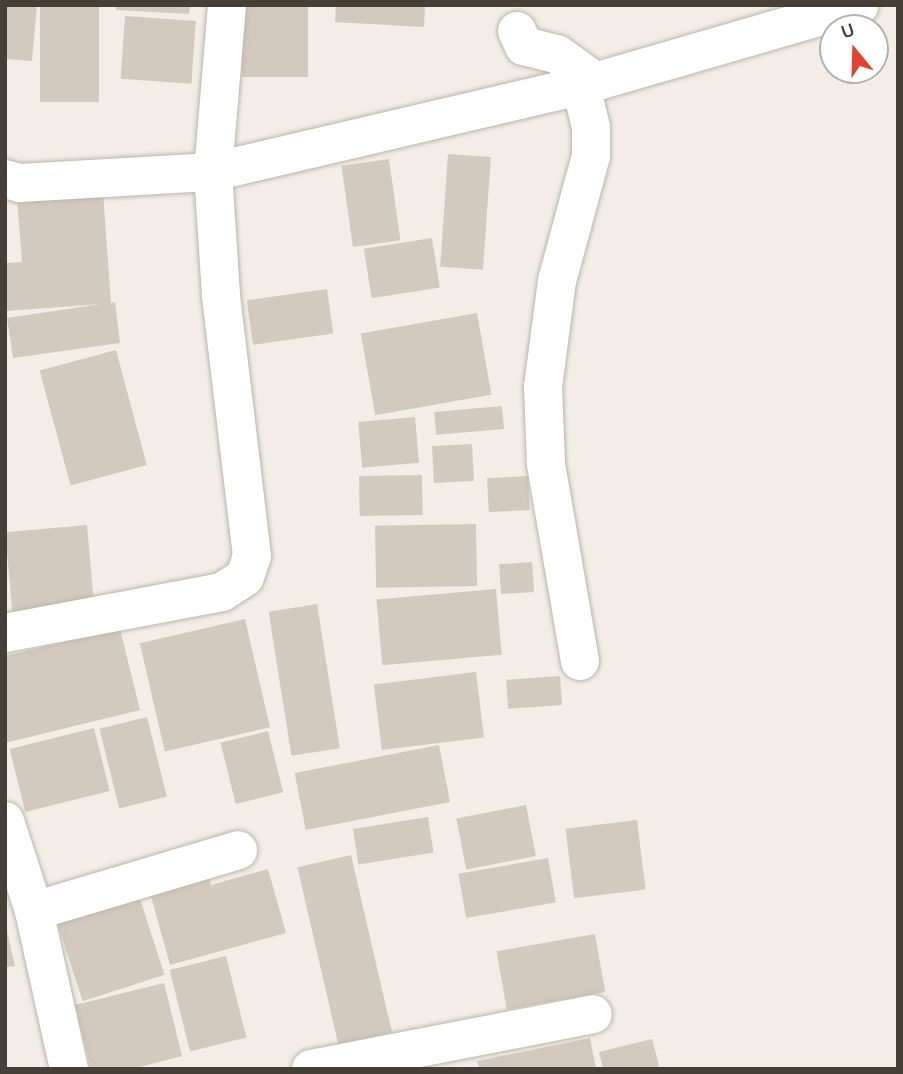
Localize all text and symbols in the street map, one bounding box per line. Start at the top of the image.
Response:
north arrow [819,14,889,84]
text: U [838,18,858,44]

